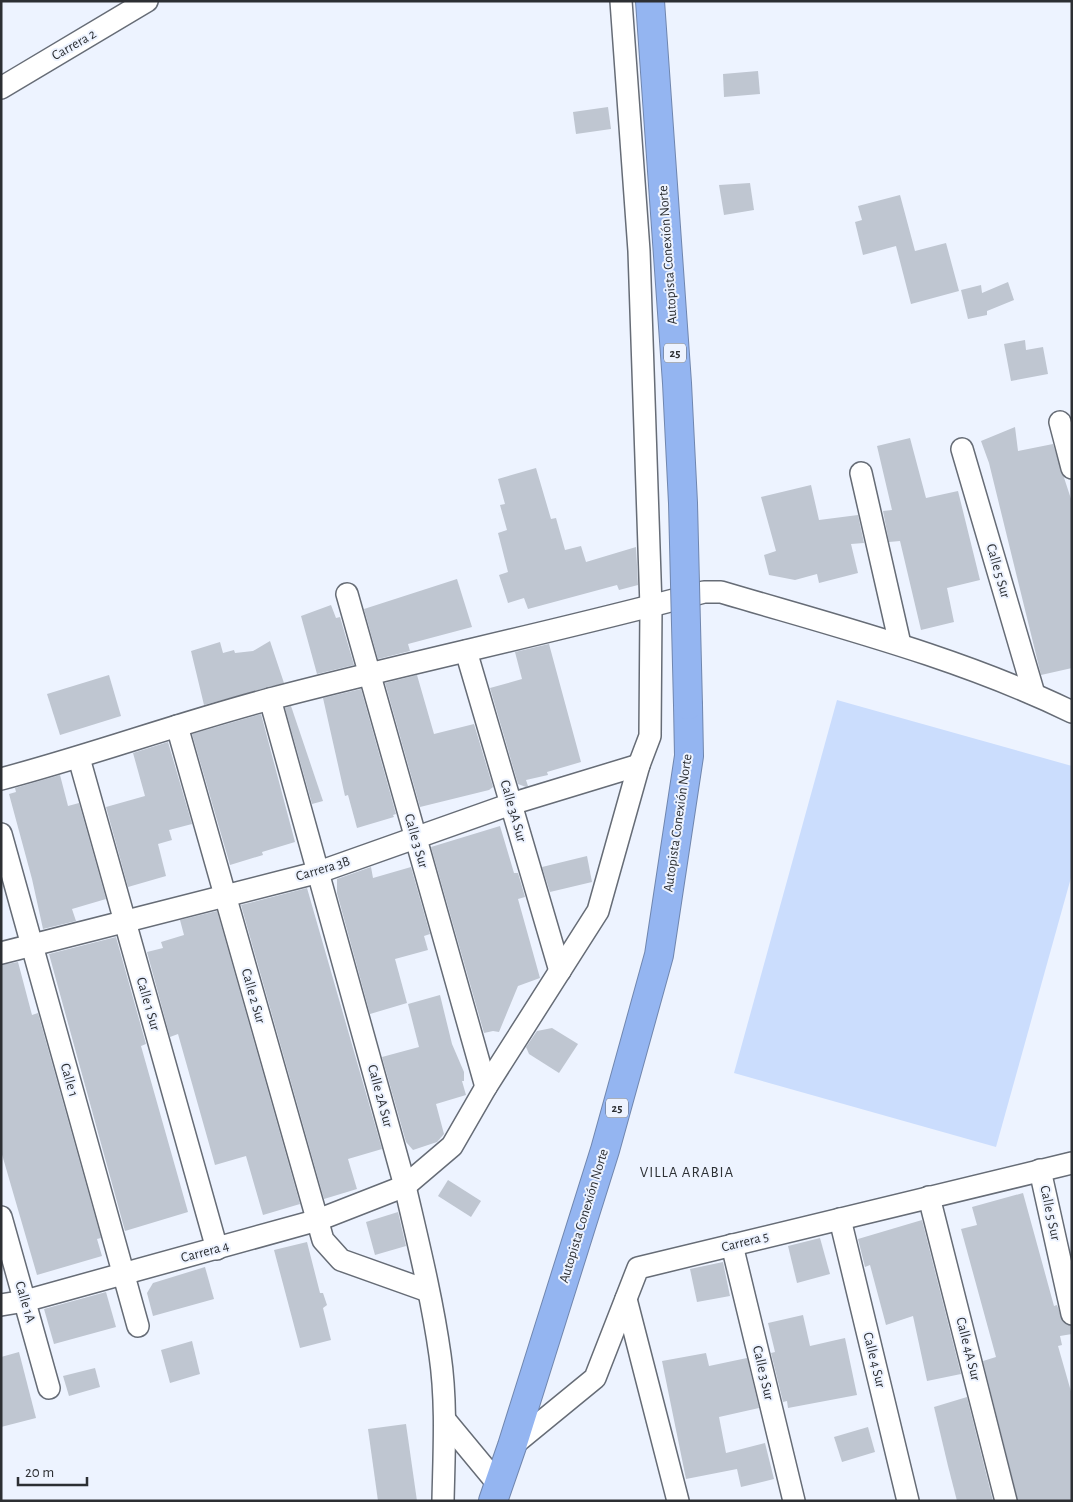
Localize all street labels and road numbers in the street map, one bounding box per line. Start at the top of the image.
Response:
street label: Carrera 2 [49,27,99,63]
street label: Autopista Conexión Norte [656,185,680,325]
road number: 25 [664,343,686,362]
street label: Calle 5 Sur [984,542,1013,600]
street label: Autopista Conexión Norte [661,753,695,893]
street label: Calle 3A Sur [497,778,529,844]
street label: Calle 3 Sur [402,812,431,870]
street label: Carrera 3B [294,854,352,884]
street label: Calle 2 Sur [239,967,268,1025]
street label: Calle 1 Sur [134,976,162,1033]
street label: Calle 1 [58,1062,80,1098]
street label: Calle 2A Sur [365,1063,395,1129]
road number: 25 [606,1098,628,1118]
street label: Autopista Conexión Norte [557,1147,611,1285]
street label: Calle 5 Sur [1037,1184,1063,1242]
street label: Carrera 5 [720,1229,770,1255]
street label: Carrera 4 [180,1239,231,1265]
street label: Calle 1A [12,1280,38,1324]
street label: Calle 4A Sur [953,1316,983,1383]
street label: Calle 4 Sur [860,1331,888,1390]
street label: Calle 3 Sur [750,1344,776,1402]

